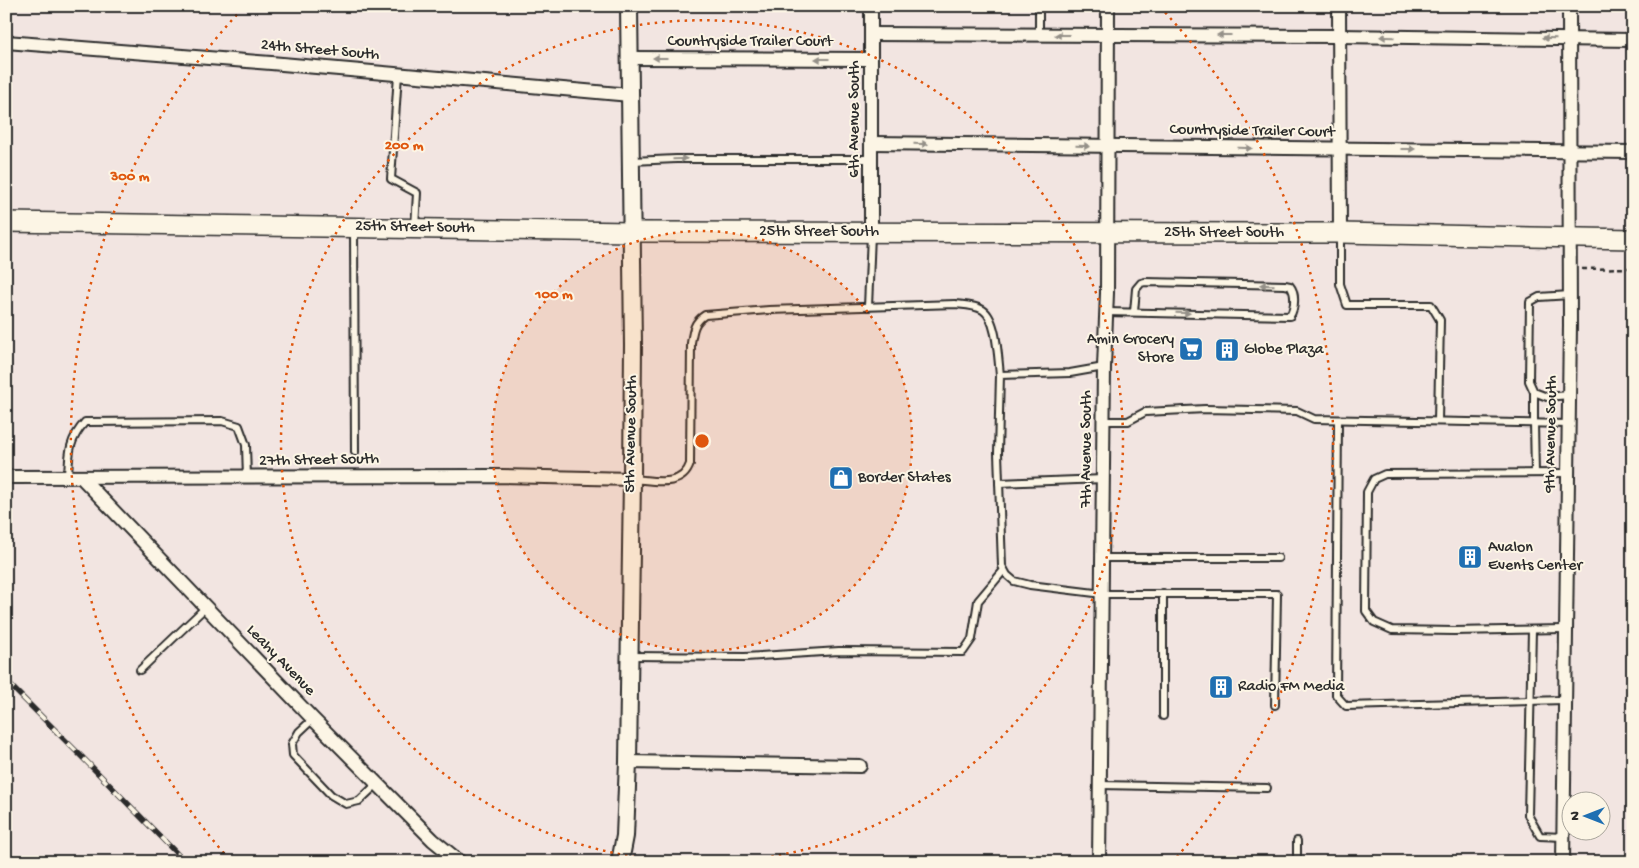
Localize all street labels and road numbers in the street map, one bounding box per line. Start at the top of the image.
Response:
street label: Countryside Trailer Court [667,33,834,52]
street label: 24th Street South [260,36,381,66]
street label: 6th Avenue South [846,60,865,178]
street label: Countryside Trailer Court [1169,121,1336,143]
street label: 25th Street South [355,217,476,239]
street label: 25th Street South [759,223,879,242]
street label: 25th Street South [1164,224,1284,243]
street label: 5th Avenue South [621,375,643,493]
street label: 9th Avenue South [1541,375,1563,494]
street label: 7th Avenue South [1078,390,1097,509]
street label: 27th Street South [259,450,380,472]
street label: Leahy Avenue [241,622,319,701]

